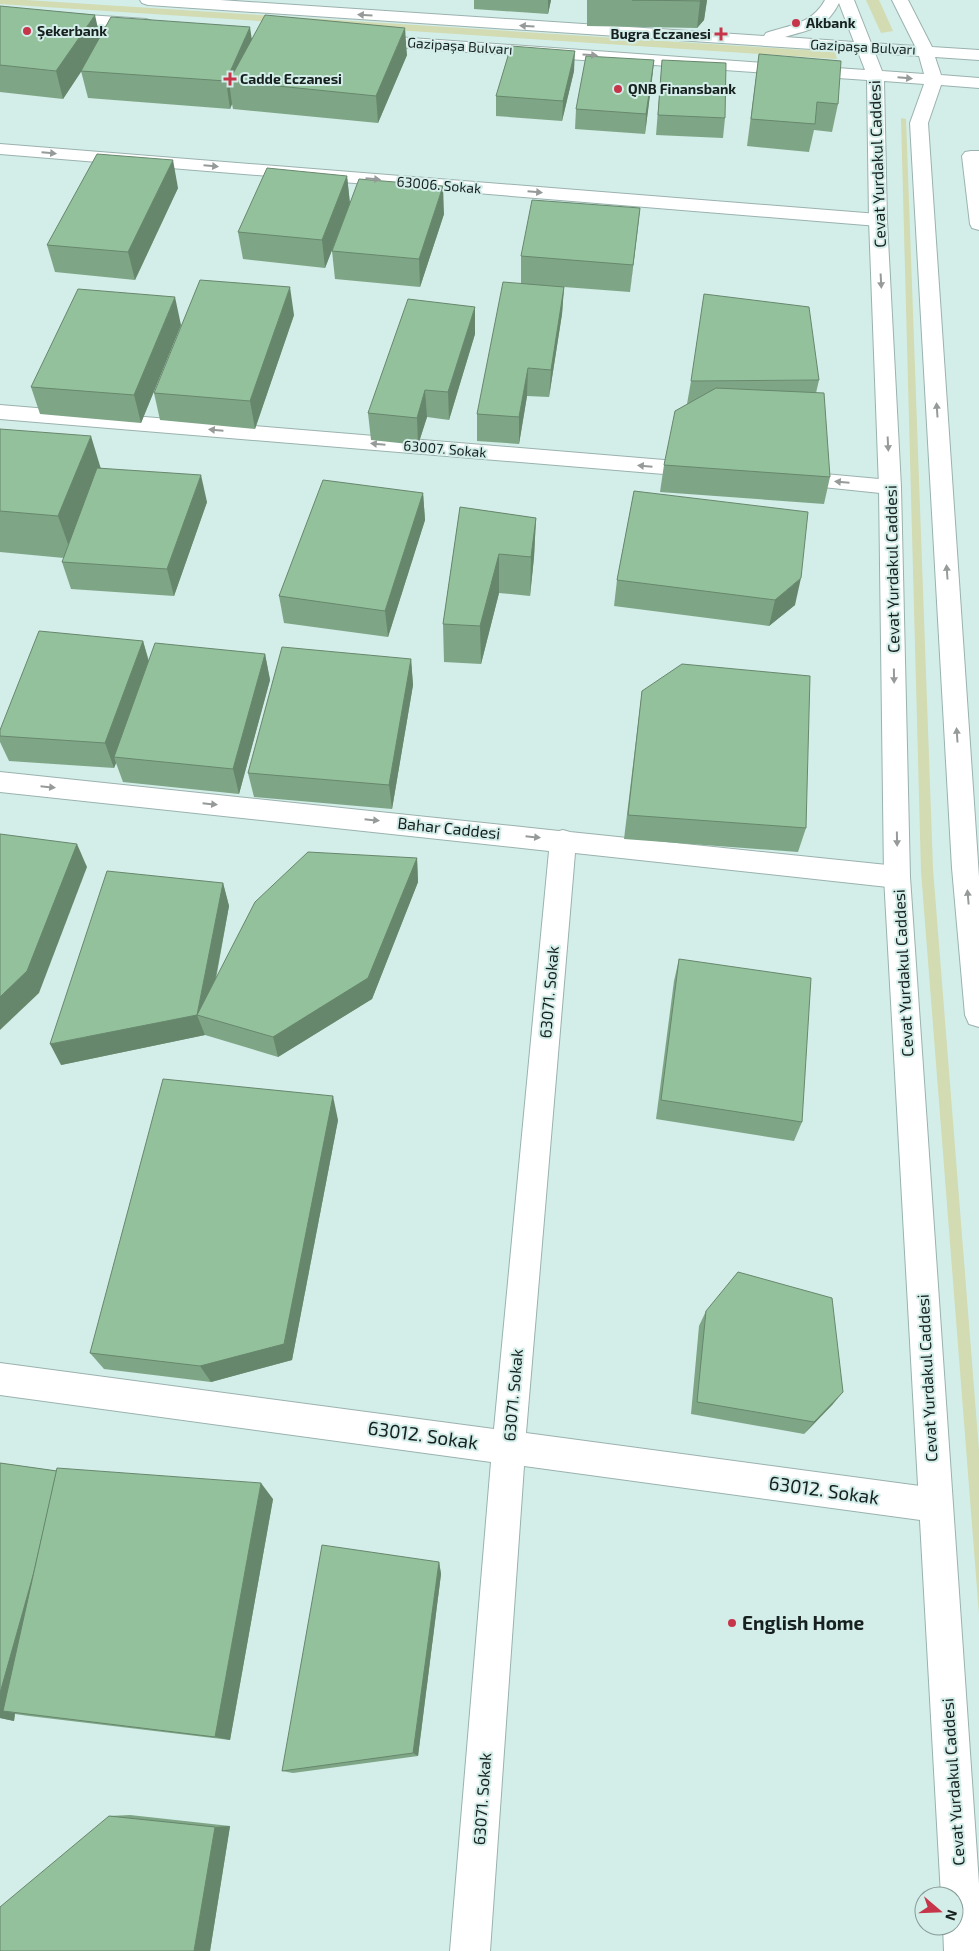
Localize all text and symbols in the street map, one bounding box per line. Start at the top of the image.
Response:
one-way arrow [357,11,373,19]
place label: Akbank [806,14,856,31]
marker: Akbank [790,17,802,29]
place label: Şekerbank [37,22,107,40]
one-way arrow [519,22,535,30]
marker: Şekerbank [21,25,33,37]
place label: Bugra Eczanesi [611,25,711,42]
marker: Bugra Eczanesi [715,28,727,40]
street label: Gazipaşa Bulvarı [407,33,513,59]
street label: Gazipaşa Bulvarı [810,35,916,59]
one-way arrow [582,52,598,60]
place label: Cadde Eczanesi [240,70,342,87]
marker: Cadde Eczanesi [224,73,236,85]
one-way arrow [897,74,913,82]
place label: QNB Finansbank [628,80,736,98]
street label: Cevat Yurdakul Caddesi [864,80,889,248]
marker: QNB Finansbank [612,83,624,95]
one-way arrow [41,150,57,158]
one-way arrow [203,163,219,171]
street label: 63006. Sokak [396,172,482,197]
one-way arrow [365,176,381,184]
one-way arrow [527,189,543,197]
one-way arrow [878,274,886,290]
one-way arrow [932,402,940,418]
one-way arrow [208,426,224,434]
street label: 63007. Sokak [403,436,487,461]
one-way arrow [885,436,893,452]
one-way arrow [370,440,386,448]
one-way arrow [637,462,653,470]
one-way arrow [834,478,850,486]
street label: Cevat Yurdakul Caddesi [881,485,902,653]
one-way arrow [942,564,950,580]
one-way arrow [890,668,898,684]
one-way arrow [953,726,961,742]
one-way arrow [41,783,57,791]
one-way arrow [202,800,218,808]
street label: Bahar Caddesi [397,813,501,842]
one-way arrow [364,817,380,825]
one-way arrow [893,831,901,847]
one-way arrow [526,833,542,841]
one-way arrow [964,888,972,904]
street label: Cevat Yurdakul Caddesi [889,889,916,1057]
street label: 63071. Sokak [535,945,562,1039]
street label: Cevat Yurdakul Caddesi [913,1294,940,1462]
street label: 63071. Sokak [499,1348,526,1442]
street label: 63012. Sokak [367,1415,480,1454]
street label: 63012. Sokak [768,1470,881,1509]
place label: English Home [742,1611,865,1634]
marker: English Home [726,1617,738,1629]
street label: Cevat Yurdakul Caddesi [937,1698,968,1866]
street label: 63071. Sokak [469,1752,494,1846]
north arrow [914,1886,964,1936]
text: N [942,1908,961,1923]

